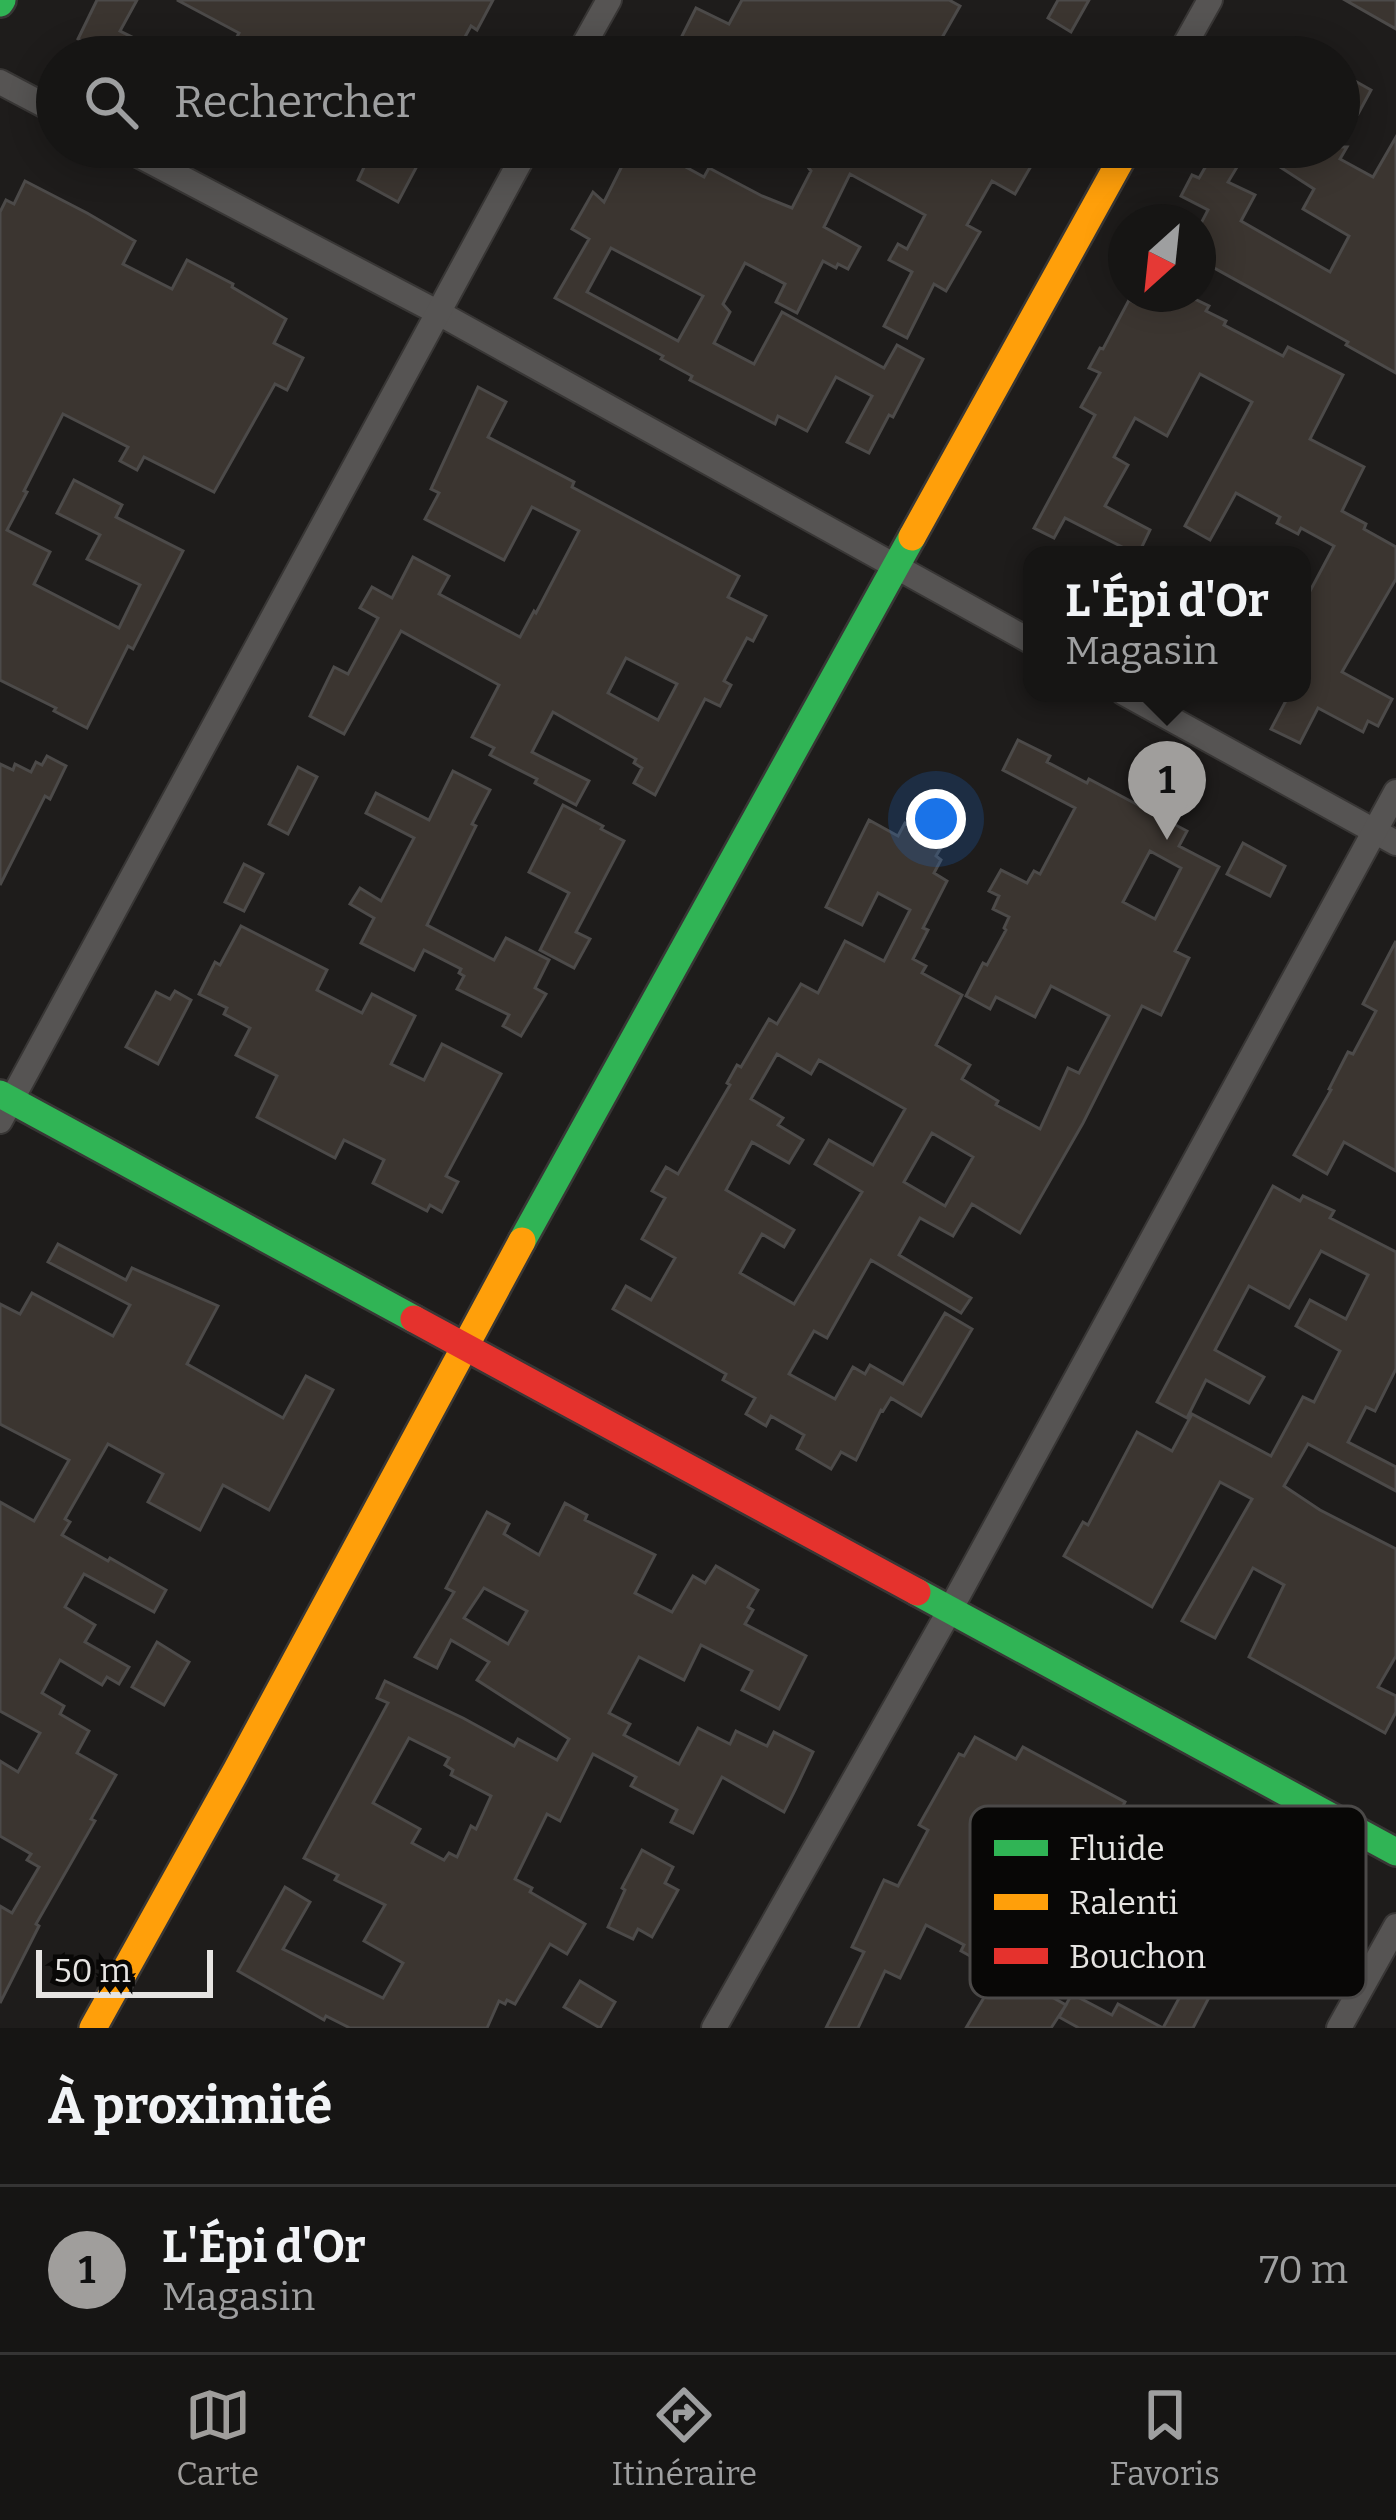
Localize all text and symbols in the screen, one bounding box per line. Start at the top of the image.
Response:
search box [36,36,1360,168]
icon: search [78,69,144,135]
text: Rechercher [174,75,416,129]
north arrow [1108,204,1216,312]
popup [1023,546,1311,702]
text: L'Épi d'Or [1065,574,1269,628]
text: Magasin [1065,628,1218,674]
pin: 1 [1128,741,1206,840]
your location [906,789,966,849]
legend [970,1806,1366,1998]
text: Fluide [1069,1829,1165,1869]
text: Ralenti [1069,1883,1179,1923]
text: Bouchon [1069,1937,1206,1977]
scale bar [36,1944,213,1997]
text: 50 m [54,1951,131,1991]
text: À proximité [48,2075,332,2137]
text: L'Épi d'Or [162,2220,366,2274]
text: 1 [79,2247,95,2293]
text: 70 m [1259,2247,1348,2293]
text: Magasin [162,2274,315,2320]
tab: Carte [176,2382,259,2494]
tab: Itinéraire [611,2382,757,2494]
tab: Favoris [1110,2382,1220,2494]

